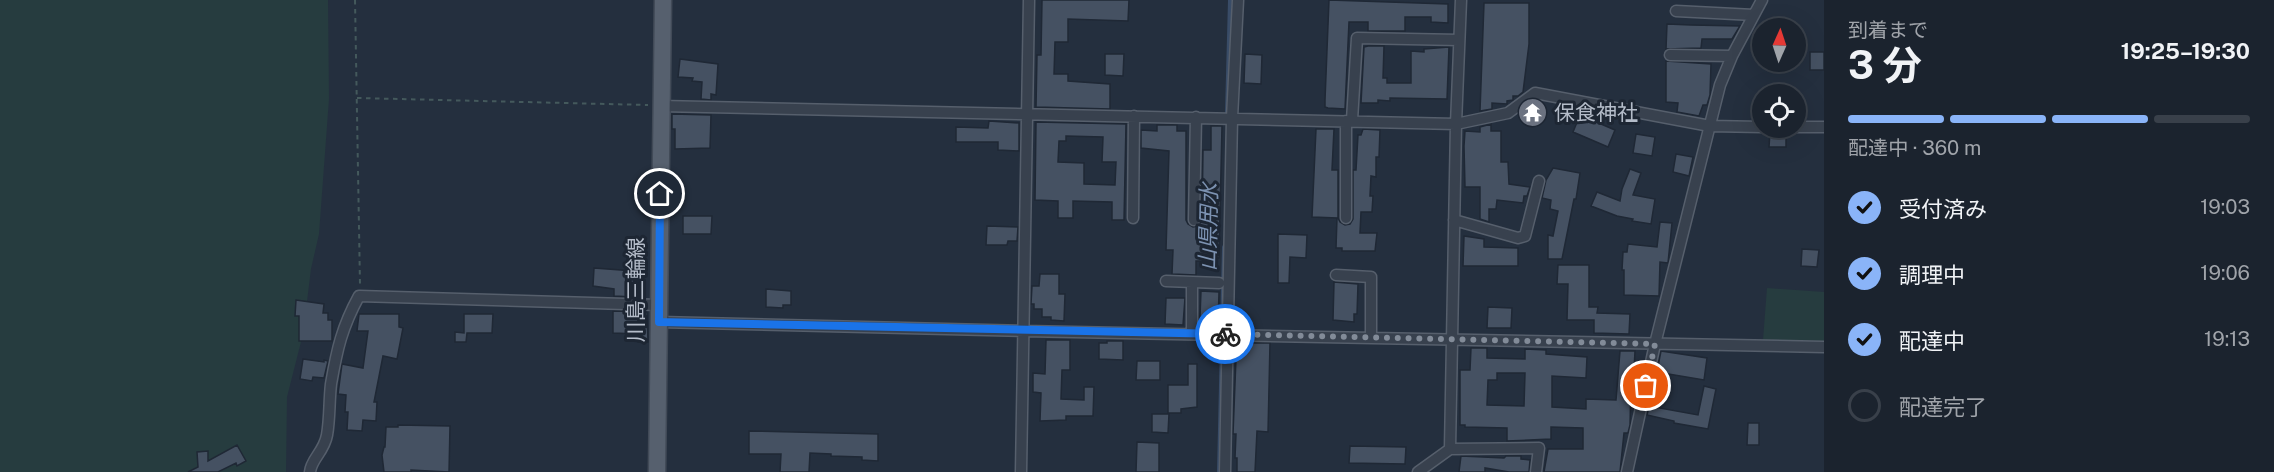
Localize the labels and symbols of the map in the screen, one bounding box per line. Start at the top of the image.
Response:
north arrow [1752,18,1806,72]
temple icon: 保食神社 [1517,97,1549,129]
place label: 保食神社 [1554,100,1638,125]
pin [634,168,685,219]
water label: 山県用水 [1194,181,1222,271]
street label: 川島三輪線 [623,238,648,343]
courier [1195,304,1255,364]
pin [1620,360,1671,411]

